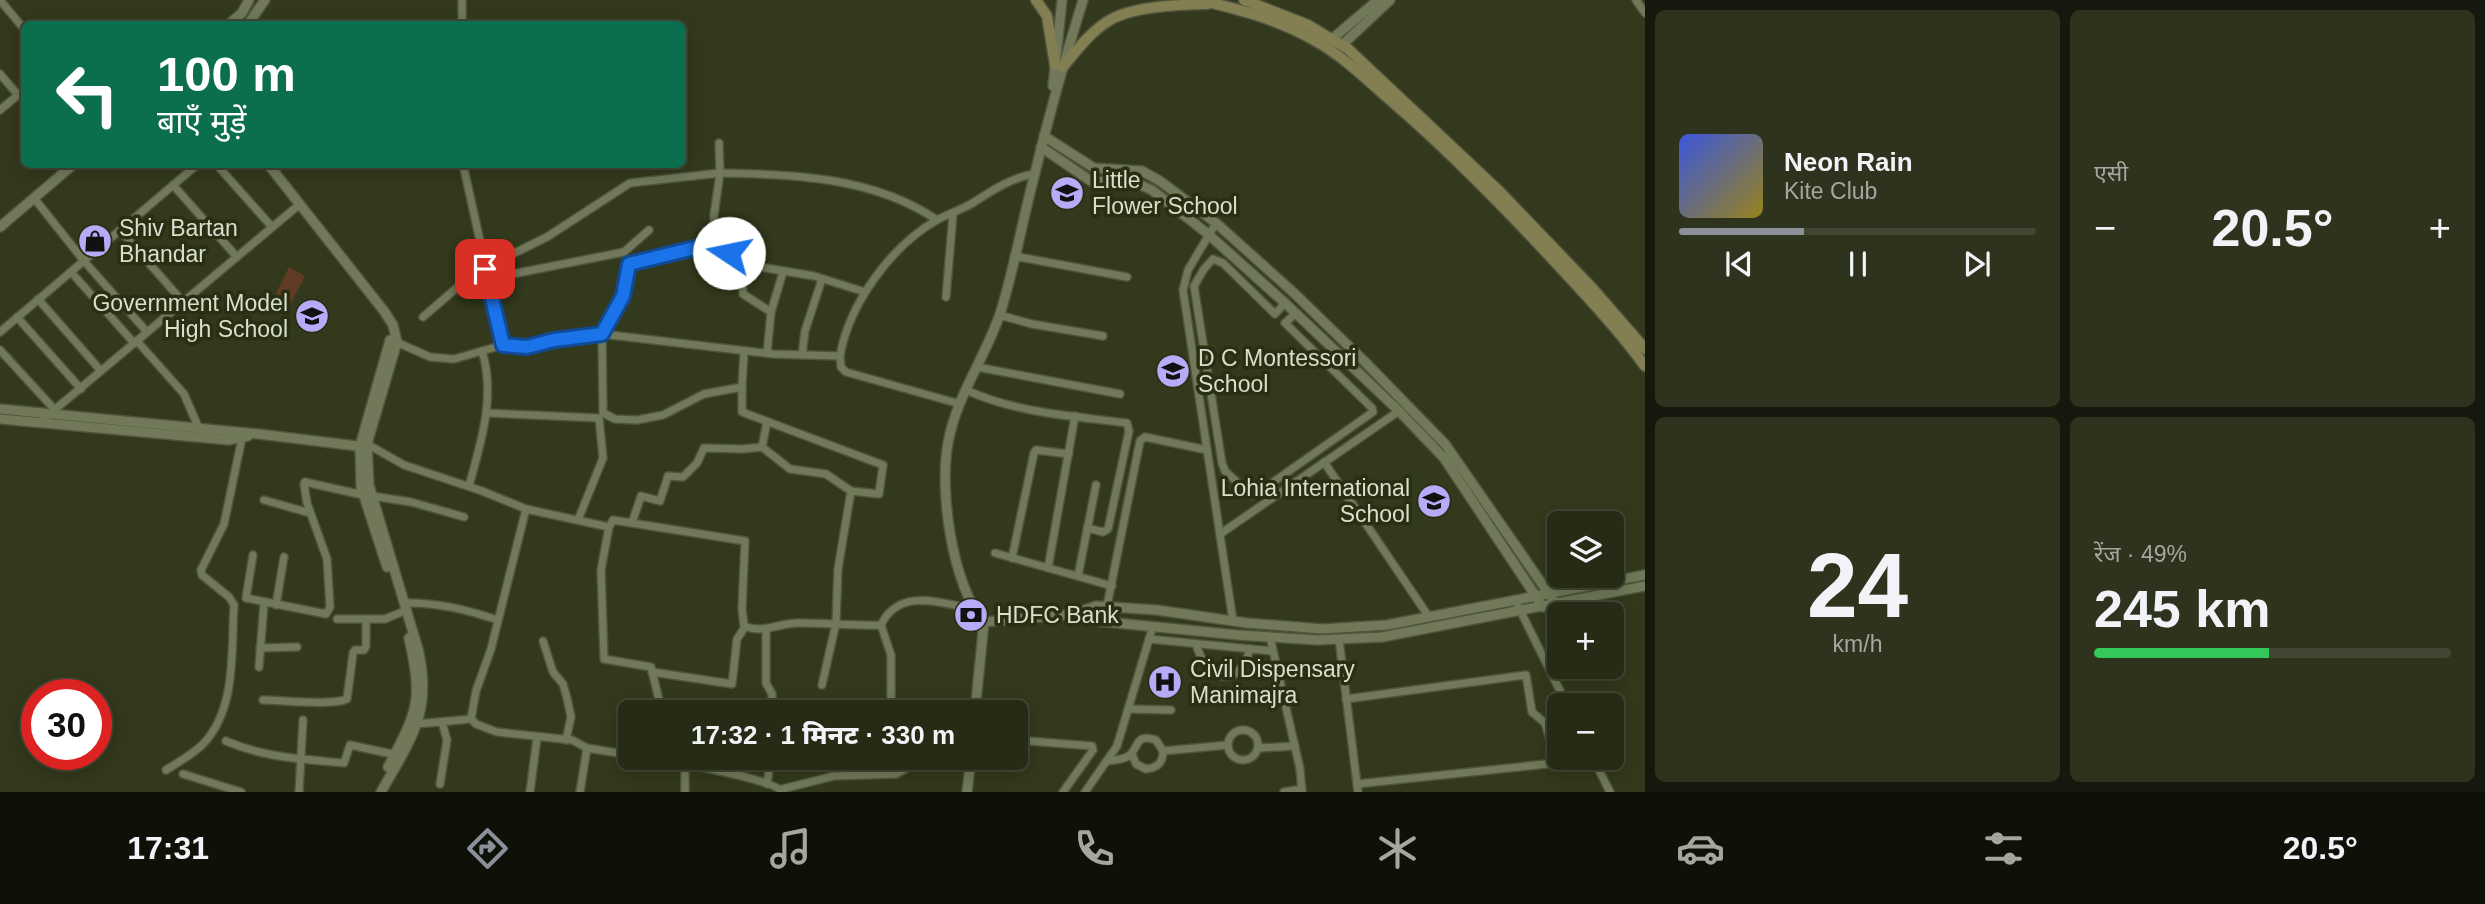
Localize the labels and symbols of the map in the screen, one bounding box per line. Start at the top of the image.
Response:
place label: Little Flower School [1092,167,1238,219]
school or university icon: Little Flower School [1048,174,1086,212]
place label: Shiv Bartan Bhandar [119,215,238,267]
position arrow [692,216,766,290]
shop icon: Shiv Bartan Bhandar [76,222,114,260]
pin [455,239,515,299]
place label: Government Model High School [92,290,288,342]
school or university icon: Government Model High School [293,297,331,335]
place label: D C Montessori School [1198,345,1356,397]
school or university icon: D C Montessori School [1154,352,1192,390]
place label: Lohia International School [1221,475,1410,527]
school or university icon: Lohia International School [1415,482,1453,520]
bank icon: HDFC Bank [952,596,990,634]
place label: HDFC Bank [996,602,1119,628]
place label: Civil Dispensary Manimajra [1190,656,1355,708]
hospital icon: Civil Dispensary Manimajra [1146,663,1184,701]
speed limit sign: 30 [21,679,112,770]

